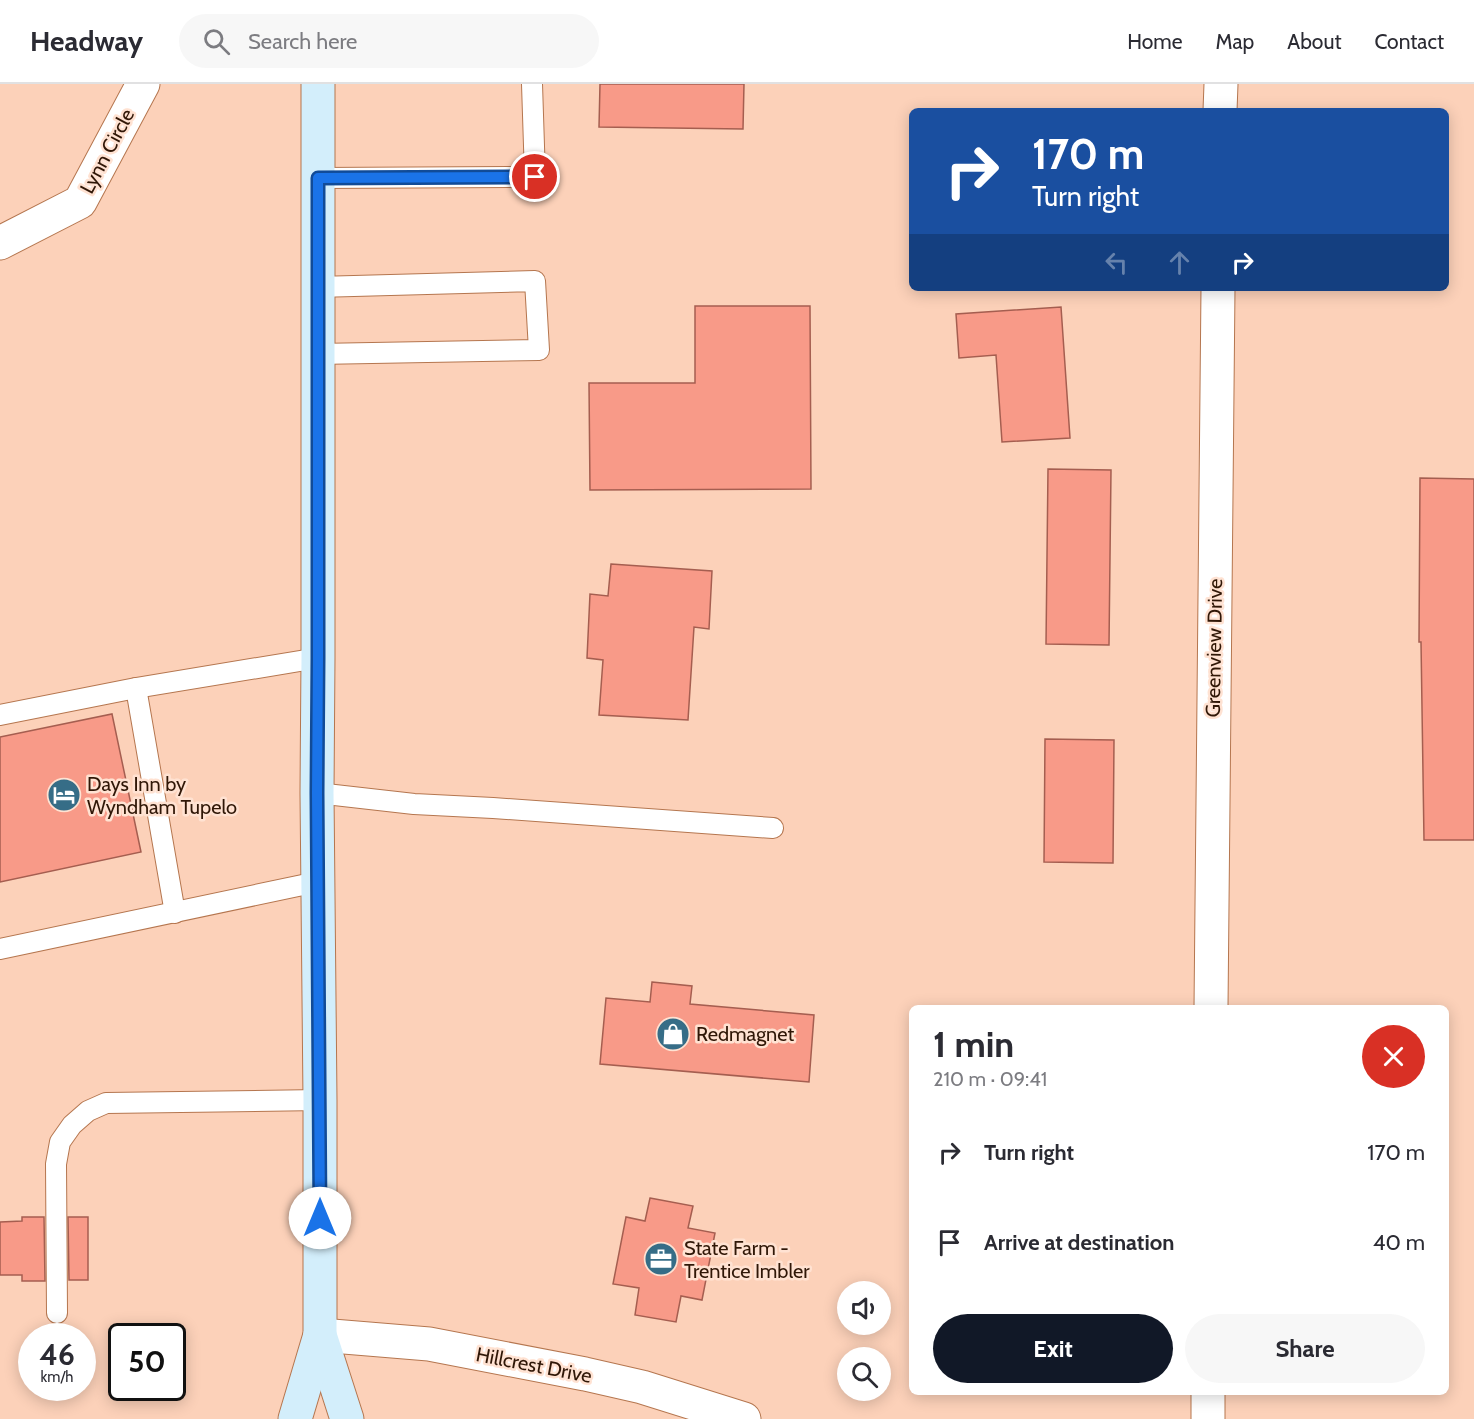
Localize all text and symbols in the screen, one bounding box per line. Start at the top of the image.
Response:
search box [179,14,599,68]
text: Headway [30,24,143,58]
icon: search [200,25,233,58]
text: Search here [248,28,357,55]
text: Home [1127,29,1183,54]
text: Map [1216,29,1254,54]
text: About [1287,29,1341,54]
text: Contact [1374,29,1444,54]
street label: Lynn Circle [75,104,139,198]
text: 170 m [1032,128,1144,180]
icon: right [933,132,1011,210]
pin [509,151,560,202]
icon: arrive [518,160,551,193]
text: Turn right [1032,180,1139,213]
icon: left [1100,246,1133,279]
icon: ahead [1163,246,1196,279]
icon: right [1226,246,1259,279]
street label: Greenview Drive [1201,578,1227,718]
place label: Days Inn by Wyndham Tupelo [87,772,237,819]
hotel icon: Days Inn by Wyndham Tupelo [46,777,82,813]
shop icon: Redmagnet [655,1016,691,1052]
place label: Redmagnet [696,1022,795,1046]
text: 1 min [933,1022,1014,1066]
button: close [1362,1025,1425,1088]
text: 210 m · 09:41 [933,1067,1047,1091]
icon: right [933,1136,966,1169]
text: Turn right [984,1139,1074,1166]
text: 170 m [1367,1139,1425,1166]
position arrow [288,1186,352,1250]
icon: arrive [933,1226,966,1259]
text: Arrive at destination [984,1229,1174,1256]
text: 40 m [1373,1229,1425,1256]
place label: State Farm - Trentice Imbler [684,1236,810,1283]
office icon: State Farm - Trentice Imbler [643,1241,679,1277]
map controls [837,1281,891,1401]
button: sound [837,1281,891,1335]
button: Exit [933,1314,1173,1383]
button: Share [1185,1314,1425,1383]
speed limit sign: 50 [108,1323,186,1401]
text: 46 [39,1336,75,1373]
street label: Hillcrest Drive [474,1342,594,1388]
button: search [837,1347,891,1401]
text: km/h [41,1368,73,1386]

